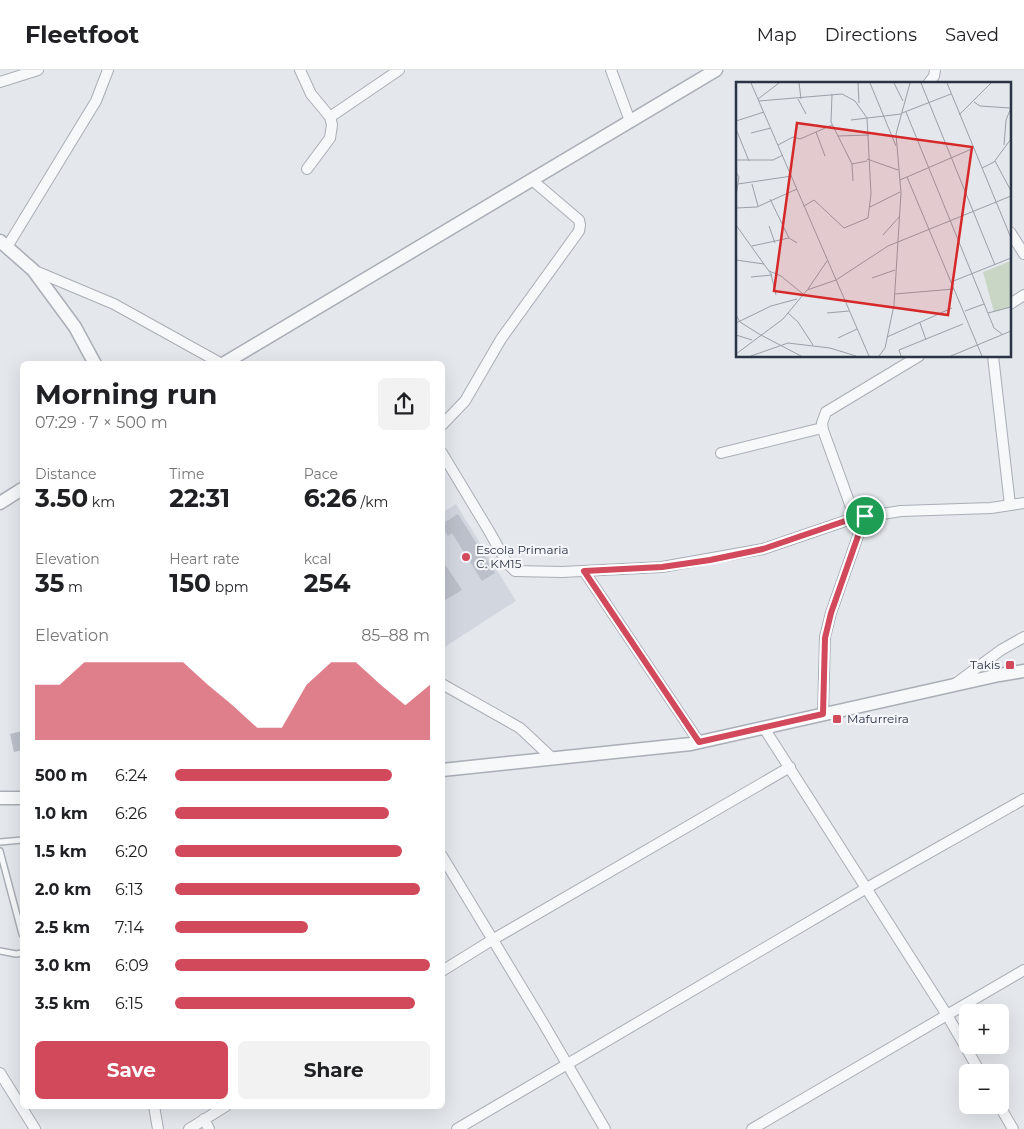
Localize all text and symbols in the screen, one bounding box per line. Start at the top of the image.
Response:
text: Fleetfoot [25,20,139,49]
text: Map [757,24,797,46]
text: Directions [825,24,917,46]
text: Saved [945,24,999,46]
inset map [736,82,1012,358]
text: Morning run [35,377,217,411]
button: share [378,378,430,430]
text: 07:29 · 7 × 500 m [35,413,168,432]
text: Distance [35,465,97,483]
text: Time [169,465,204,483]
text: Pace [304,465,338,483]
text: 3.50 [35,483,88,513]
text: 22:31 [169,483,230,513]
text: 6:26 [304,483,357,513]
text: km [88,493,115,511]
text: /km [357,493,388,511]
pin [844,495,886,537]
icon: arrive [851,502,879,530]
place label: Escola Primaria C. KM15 [476,542,569,571]
text: Elevation [35,550,100,568]
text: Heart rate [169,550,240,568]
text: kcal [304,550,332,568]
marker: Escola Primaria C. KM15 [460,551,472,563]
text: 35 [35,568,64,598]
text: 150 [169,568,211,598]
text: 254 [304,568,351,598]
text: m [64,578,83,596]
text: bpm [211,578,249,596]
text: Elevation [35,626,109,645]
text: 85–88 m [361,626,430,645]
place label: Takis [970,657,1000,672]
marker: Takis [1004,659,1016,671]
place label: Mafurreira [847,711,909,726]
marker: Mafurreira [831,713,843,725]
text: 500 m [35,766,88,785]
text: 6:24 [115,766,147,785]
text: 1.0 km [35,804,88,823]
text: 6:26 [115,804,147,823]
text: 1.5 km [35,842,87,861]
text: 6:20 [115,842,148,861]
text: 2.0 km [35,880,91,899]
text: 6:13 [115,880,143,899]
text: 2.5 km [35,918,90,937]
text: 7:14 [115,918,144,937]
text: 3.0 km [35,956,91,975]
text: 6:09 [115,956,148,975]
text: 3.5 km [35,994,90,1013]
text: 6:15 [115,994,143,1013]
map controls [959,1004,1009,1114]
button: + [959,1004,1009,1054]
button: Save [35,1041,228,1099]
button: Share [238,1041,430,1099]
button: − [959,1064,1009,1114]

